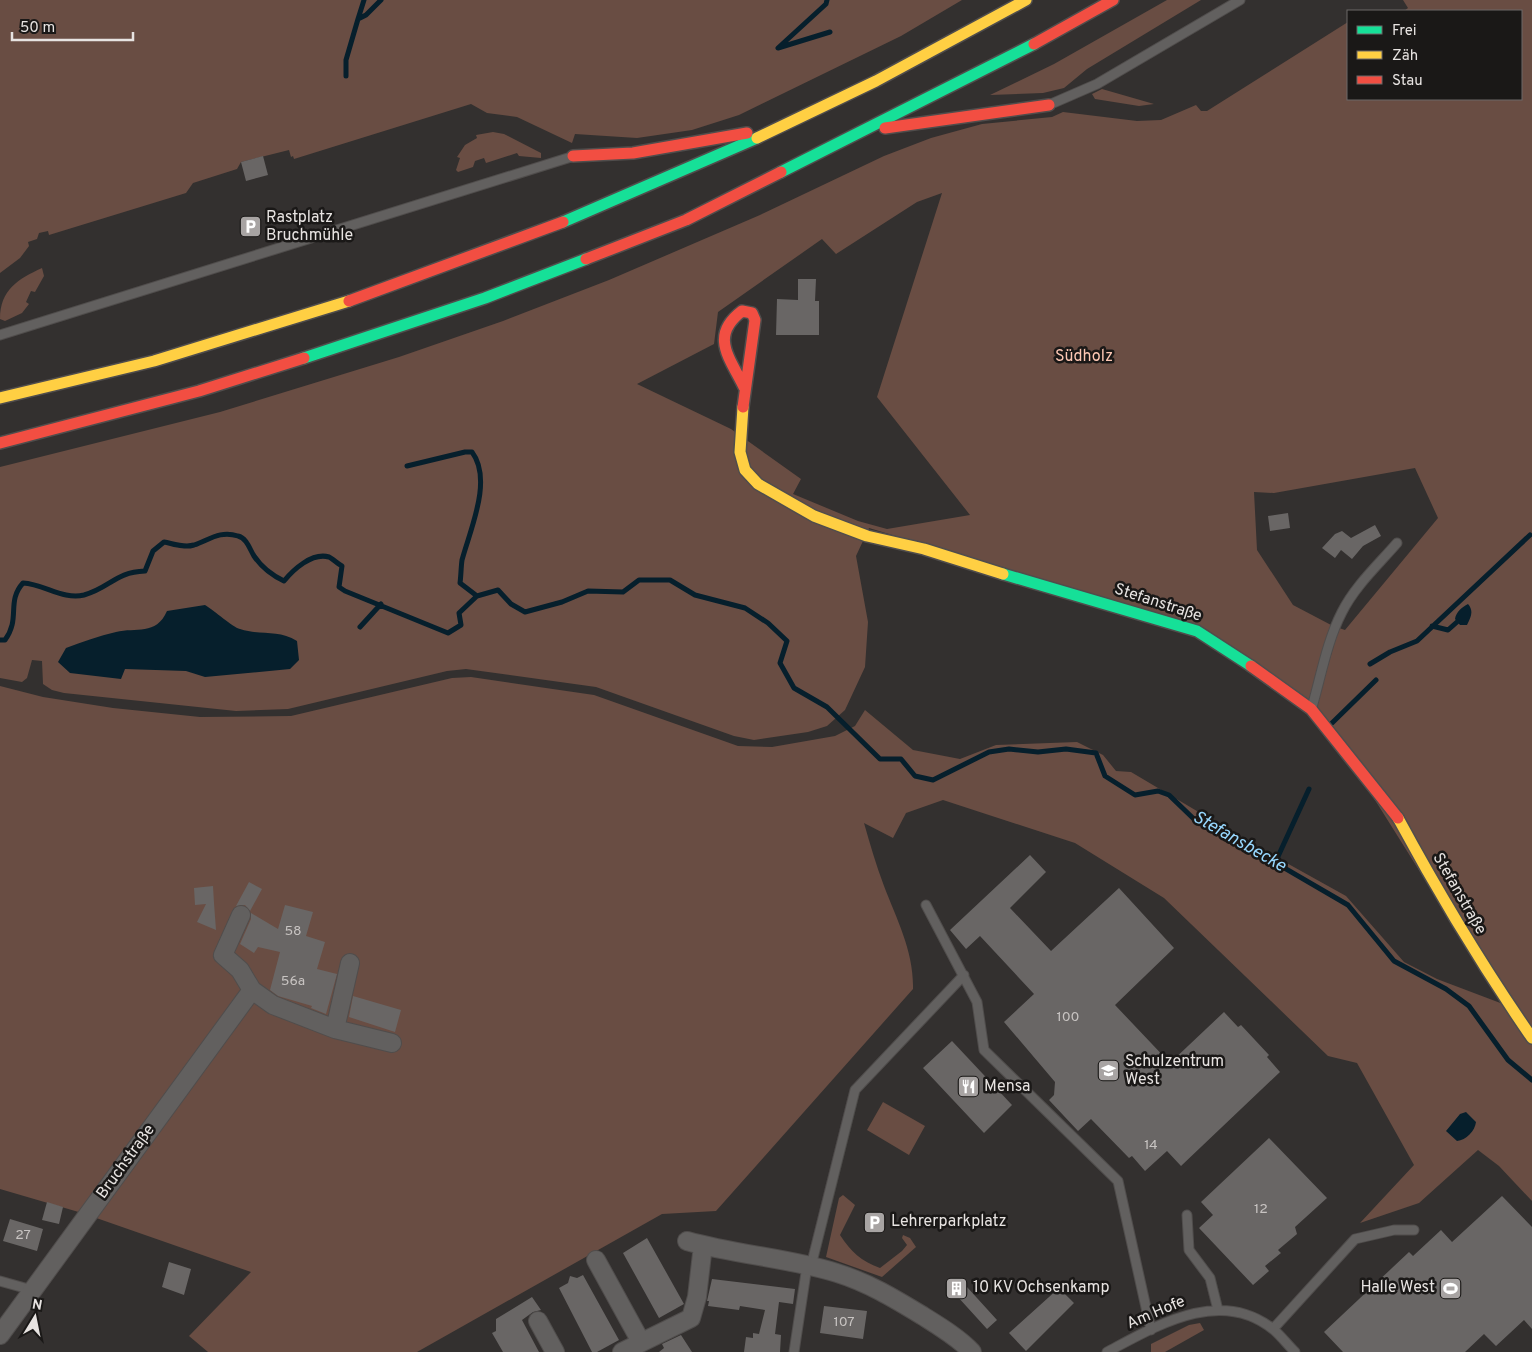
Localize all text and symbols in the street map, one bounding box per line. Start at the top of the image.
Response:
scale bar [12,10,134,42]
legend [1347,10,1522,100]
text: 50 m [20,19,55,38]
text: Frei [1392,22,1417,41]
text: Zäh [1392,47,1418,66]
text: Stau [1392,72,1423,91]
place label: Rastplatz Bruchmühle [266,208,353,246]
parking icon: Rastplatz Bruchmühle [238,215,262,239]
park label: Südholz [1055,347,1113,367]
street label: Stefanstraße [1112,579,1204,627]
water label: Stefansbecke [1188,806,1290,878]
street label: Stefanstraße [1428,850,1490,938]
house number: 58 [284,923,302,940]
house number: 56a [281,973,305,990]
house number: 100 [1056,1009,1080,1026]
place label: Schulzentrum West [1125,1052,1224,1090]
school or university icon: Schulzentrum West [1097,1059,1121,1083]
restaurant icon: Mensa [956,1075,980,1099]
place label: Mensa [984,1077,1030,1097]
street label: Bruchstraße [92,1121,160,1203]
house number: 14 [1144,1137,1158,1154]
house number: 12 [1254,1201,1268,1218]
parking icon: Lehrerparkplatz [863,1210,887,1234]
place label: Lehrerparkplatz [891,1212,1007,1232]
house number: 27 [15,1227,31,1244]
building icon: 10 KV Ochsenkamp [945,1276,969,1300]
sports icon: Halle West [1439,1276,1463,1300]
place label: 10 KV Ochsenkamp [973,1278,1109,1298]
place label: Halle West [1360,1278,1435,1298]
north arrow [10,1292,60,1342]
street label: Am Hofe [1124,1292,1188,1334]
text: N [31,1296,43,1315]
house number: 107 [833,1314,855,1331]

